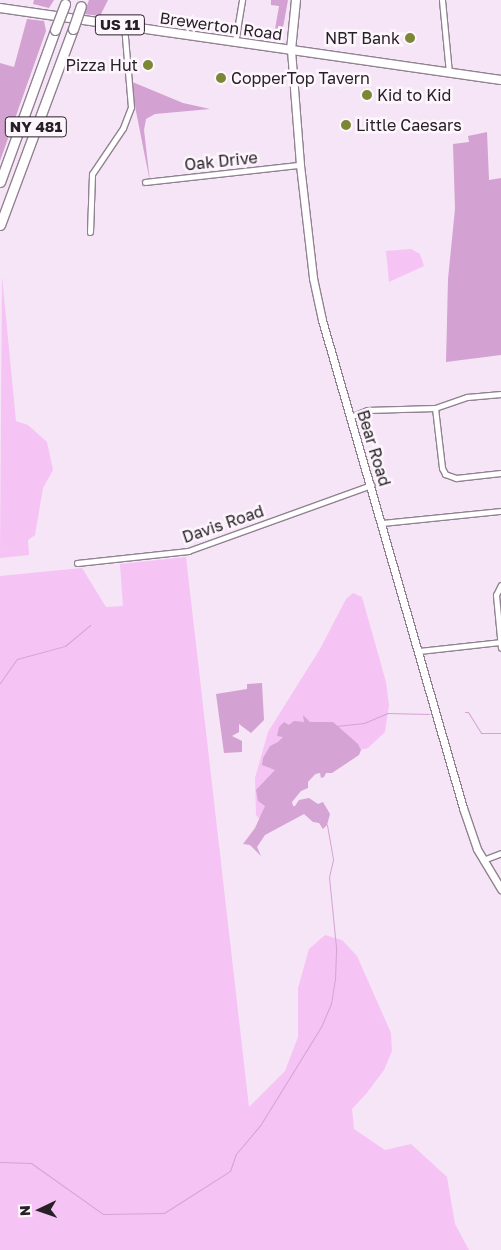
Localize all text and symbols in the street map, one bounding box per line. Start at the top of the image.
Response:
street label: Brewerton Road [158,8,284,44]
road number: US 11 [94,12,146,38]
place label: NBT Bank [325,28,400,48]
marker: NBT Bank [404,32,416,44]
place label: Pizza Hut [65,55,138,75]
marker: Pizza Hut [142,59,154,71]
place label: CopperTop Tavern [231,68,370,88]
marker: CopperTop Tavern [215,72,227,84]
place label: Kid to Kid [377,85,451,105]
marker: Kid to Kid [361,89,373,101]
road number: NY 481 [5,114,67,140]
place label: Little Caesars [356,115,462,135]
marker: Little Caesars [340,119,352,131]
street label: Oak Drive [183,148,259,174]
street label: Bear Road [353,408,395,488]
street label: Davis Road [180,501,266,547]
north arrow [15,1185,65,1235]
text: N [16,1205,33,1217]

